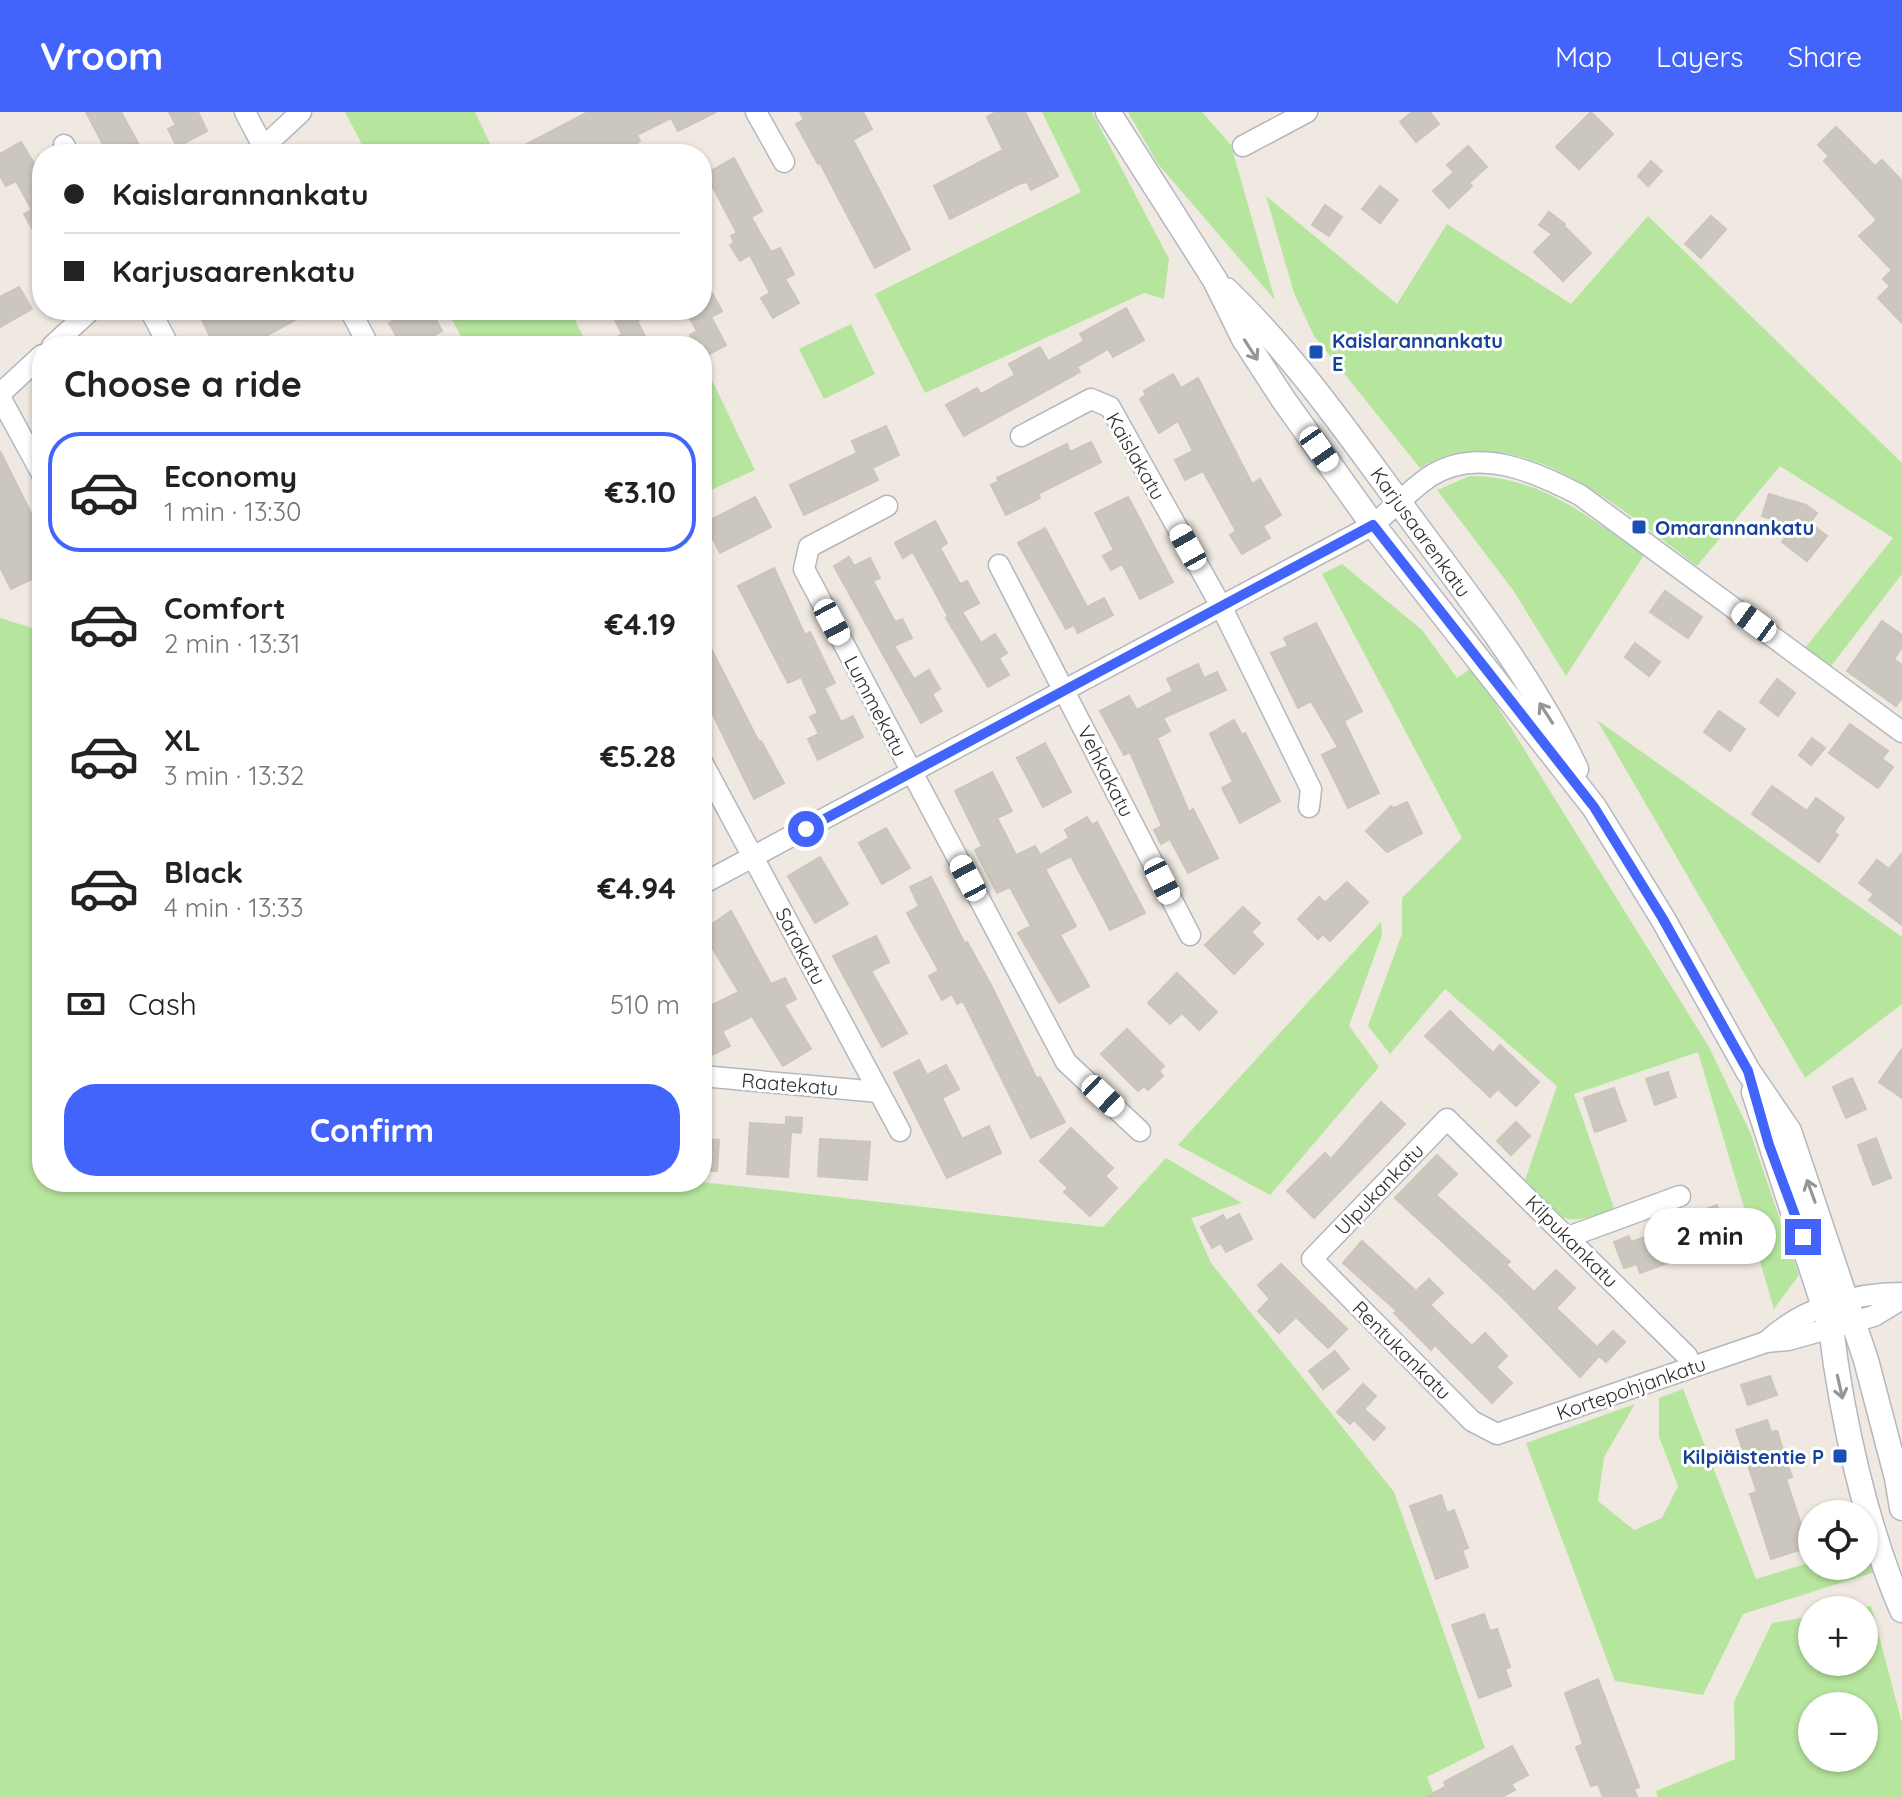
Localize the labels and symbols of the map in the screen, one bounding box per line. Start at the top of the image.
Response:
place label: Kaislarannankatu E [1332,328,1503,376]
one-way arrow [1243,338,1259,361]
marker: Kaislarannankatu E [1307,343,1325,361]
street label: Kaislakatu [1101,408,1171,504]
car [1295,422,1343,476]
street label: Karjusaarenkatu [1365,462,1477,602]
place label: Omarannankatu [1655,515,1814,540]
marker: Omarannankatu [1630,518,1648,536]
car [1166,520,1210,574]
car [810,595,854,649]
car [1728,598,1780,646]
street label: Lummekatu [839,651,913,761]
one-way arrow [1538,702,1555,724]
street label: Vehkakatu [1072,721,1140,821]
route start [788,811,824,847]
car [946,851,990,905]
car [1140,854,1184,908]
street label: Sarakatu [770,903,832,989]
street label: Raatekatu [741,1067,839,1101]
car [1077,1071,1129,1121]
street label: Ulpukankatu [1329,1138,1429,1240]
one-way arrow [1802,1179,1817,1204]
street label: Kilpukankatu [1520,1189,1624,1293]
callout: 2 min [1643,1209,1775,1265]
route end [1785,1219,1821,1255]
street label: Rentukankatu [1347,1295,1457,1405]
street label: Kortepohjankatu [1553,1351,1709,1425]
one-way arrow [1833,1373,1848,1399]
place label: Kilpiäistentie P [1682,1444,1824,1469]
marker: Kilpiäistentie P [1831,1447,1849,1465]

